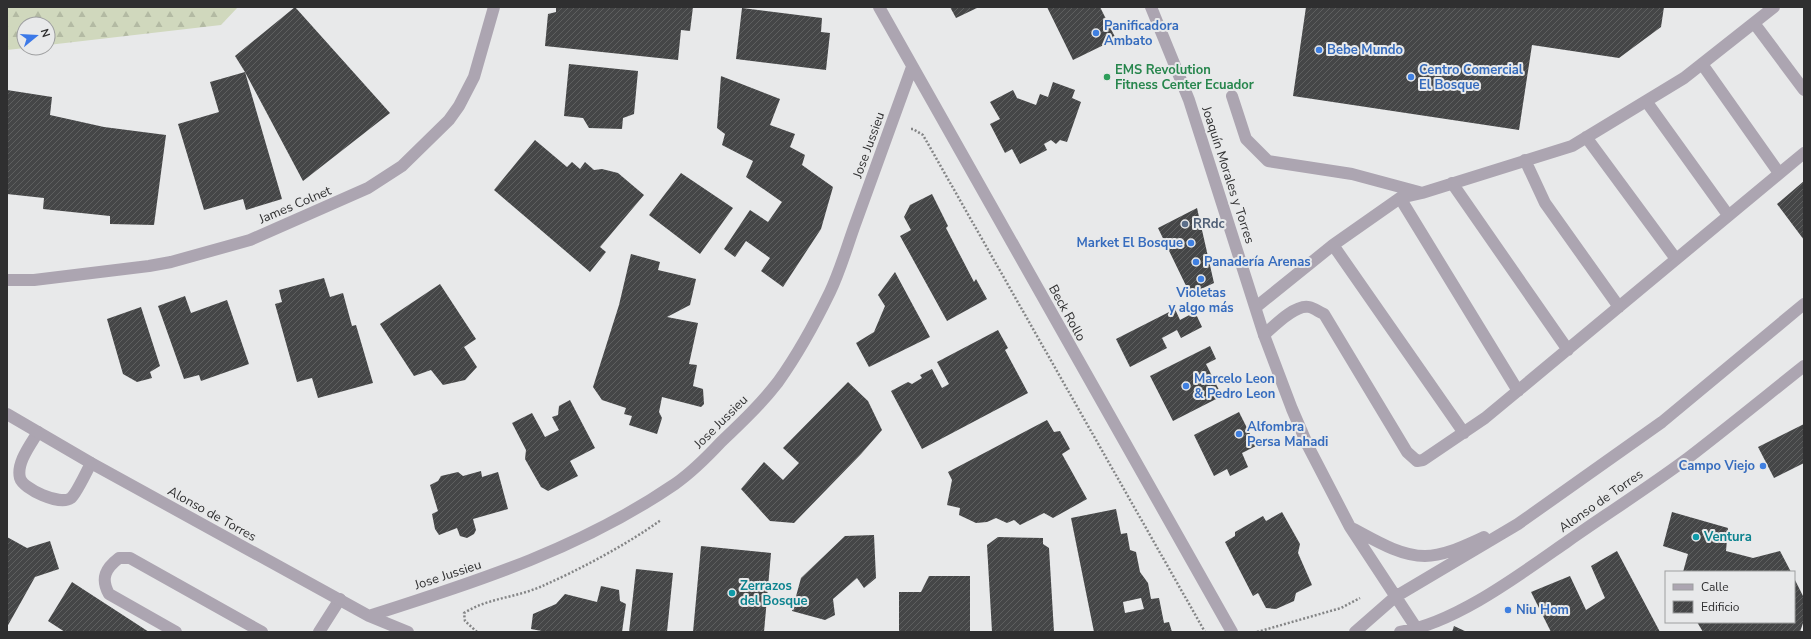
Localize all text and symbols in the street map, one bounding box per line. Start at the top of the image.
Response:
north arrow [16,16,56,56]
place label: Panificadora Ambato [1104,17,1179,50]
text: N [37,27,53,39]
marker: Panificadora Ambato [1091,28,1101,38]
place label: Bebe Mundo [1327,41,1403,59]
marker: Bebe Mundo [1314,45,1324,55]
place label: EMS Revolution Fitness Center Ecuador [1115,61,1255,94]
place label: Centro Comercial El Bosque [1419,61,1524,94]
marker: EMS Revolution Fitness Center Ecuador [1102,72,1112,82]
marker: Centro Comercial El Bosque [1406,72,1416,82]
street label: Joaquín Morales y Torres [1197,103,1259,246]
street label: Jose Jussieu [848,109,889,182]
street label: James Colnet [255,182,334,229]
place label: RRdc [1193,215,1225,233]
marker: RRdc [1180,219,1190,229]
place label: Market El Bosque [1077,234,1183,252]
marker: Market El Bosque [1186,238,1196,248]
place label: Panadería Arenas [1204,253,1311,271]
marker: Panadería Arenas [1191,257,1201,267]
marker: Violetas y algo más [1196,274,1206,284]
street label: Beck Rollo [1044,281,1090,345]
place label: Violetas y algo más [1167,284,1234,317]
place label: Marcelo Leon & Pedro Leon [1194,370,1275,403]
marker: Marcelo Leon & Pedro Leon [1181,381,1191,391]
street label: Jose Jussieu [689,391,752,454]
place label: Alfombra Persa Mahadi [1247,418,1328,451]
marker: Alfombra Persa Mahadi [1234,429,1244,439]
place label: Campo Viejo [1679,457,1755,475]
marker: Campo Viejo [1758,461,1768,471]
street label: Alonso de Torres [1555,465,1647,537]
street label: Alonso de Torres [164,482,260,546]
place label: Ventura [1703,528,1752,546]
marker: Ventura [1691,532,1701,542]
street label: Jose Jussieu [411,556,484,595]
legend [1665,571,1795,623]
place label: Zerrazos del Bosque [740,577,808,610]
text: Calle [1701,579,1729,595]
marker: Zerrazos del Bosque [727,588,737,598]
text: Edificio [1701,599,1740,615]
place label: Niu Hom [1516,601,1569,619]
marker: Niu Hom [1503,605,1513,615]

